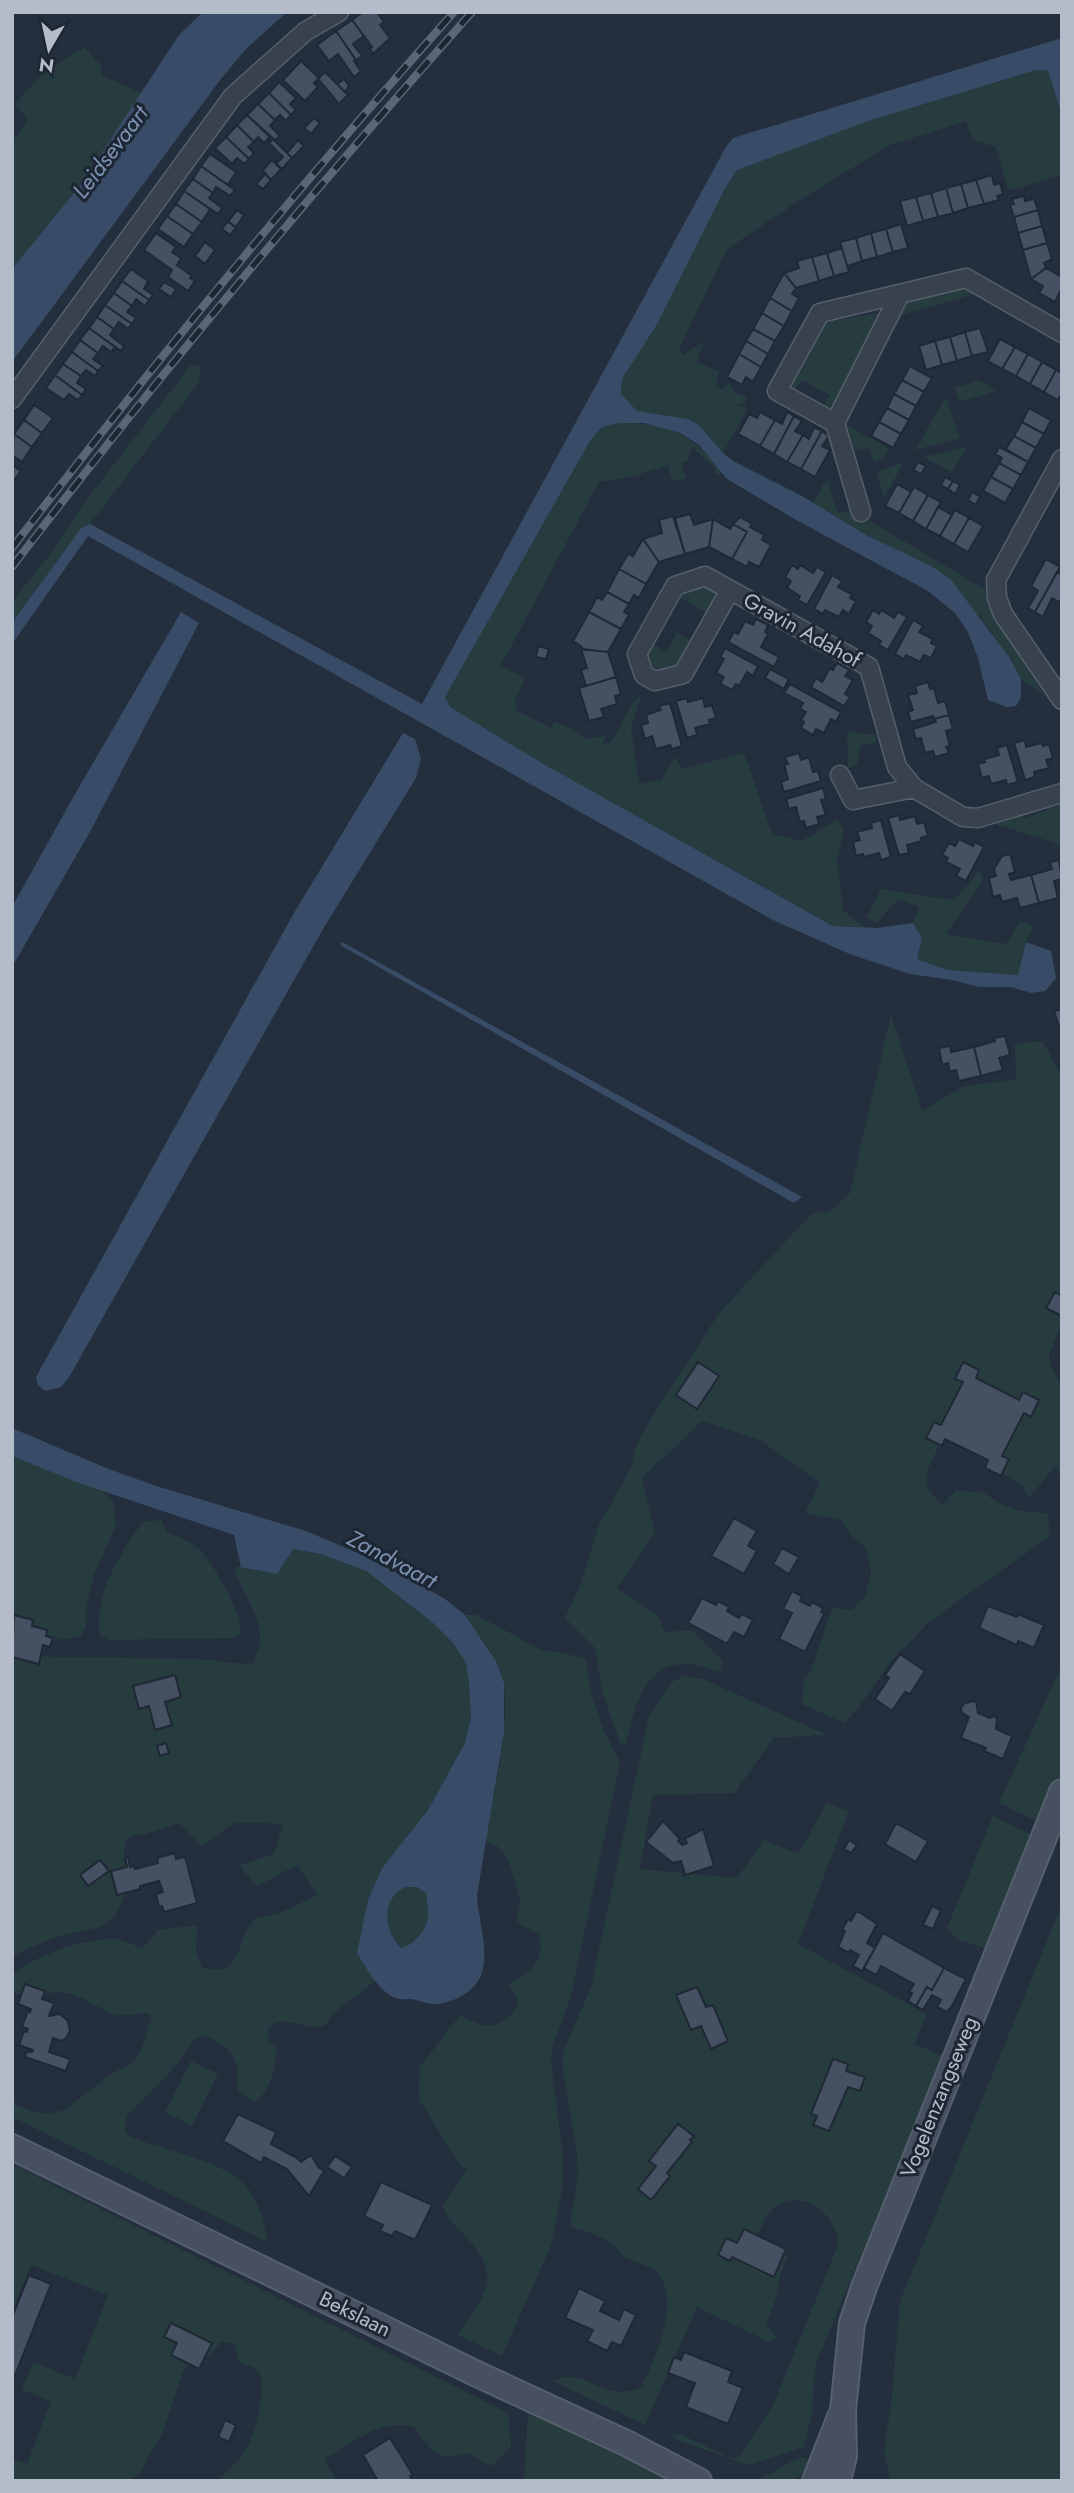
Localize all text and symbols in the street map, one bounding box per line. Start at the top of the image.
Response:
north arrow [14,14,84,84]
text: N [37,51,56,80]
water label: Leidsevaart [64,97,157,206]
street label: Gravin Adahof [738,585,867,675]
water label: Zandvaart [340,1521,445,1598]
street label: Vogelenzangseweg [893,2012,985,2182]
street label: Bekslaan [314,2284,396,2344]

